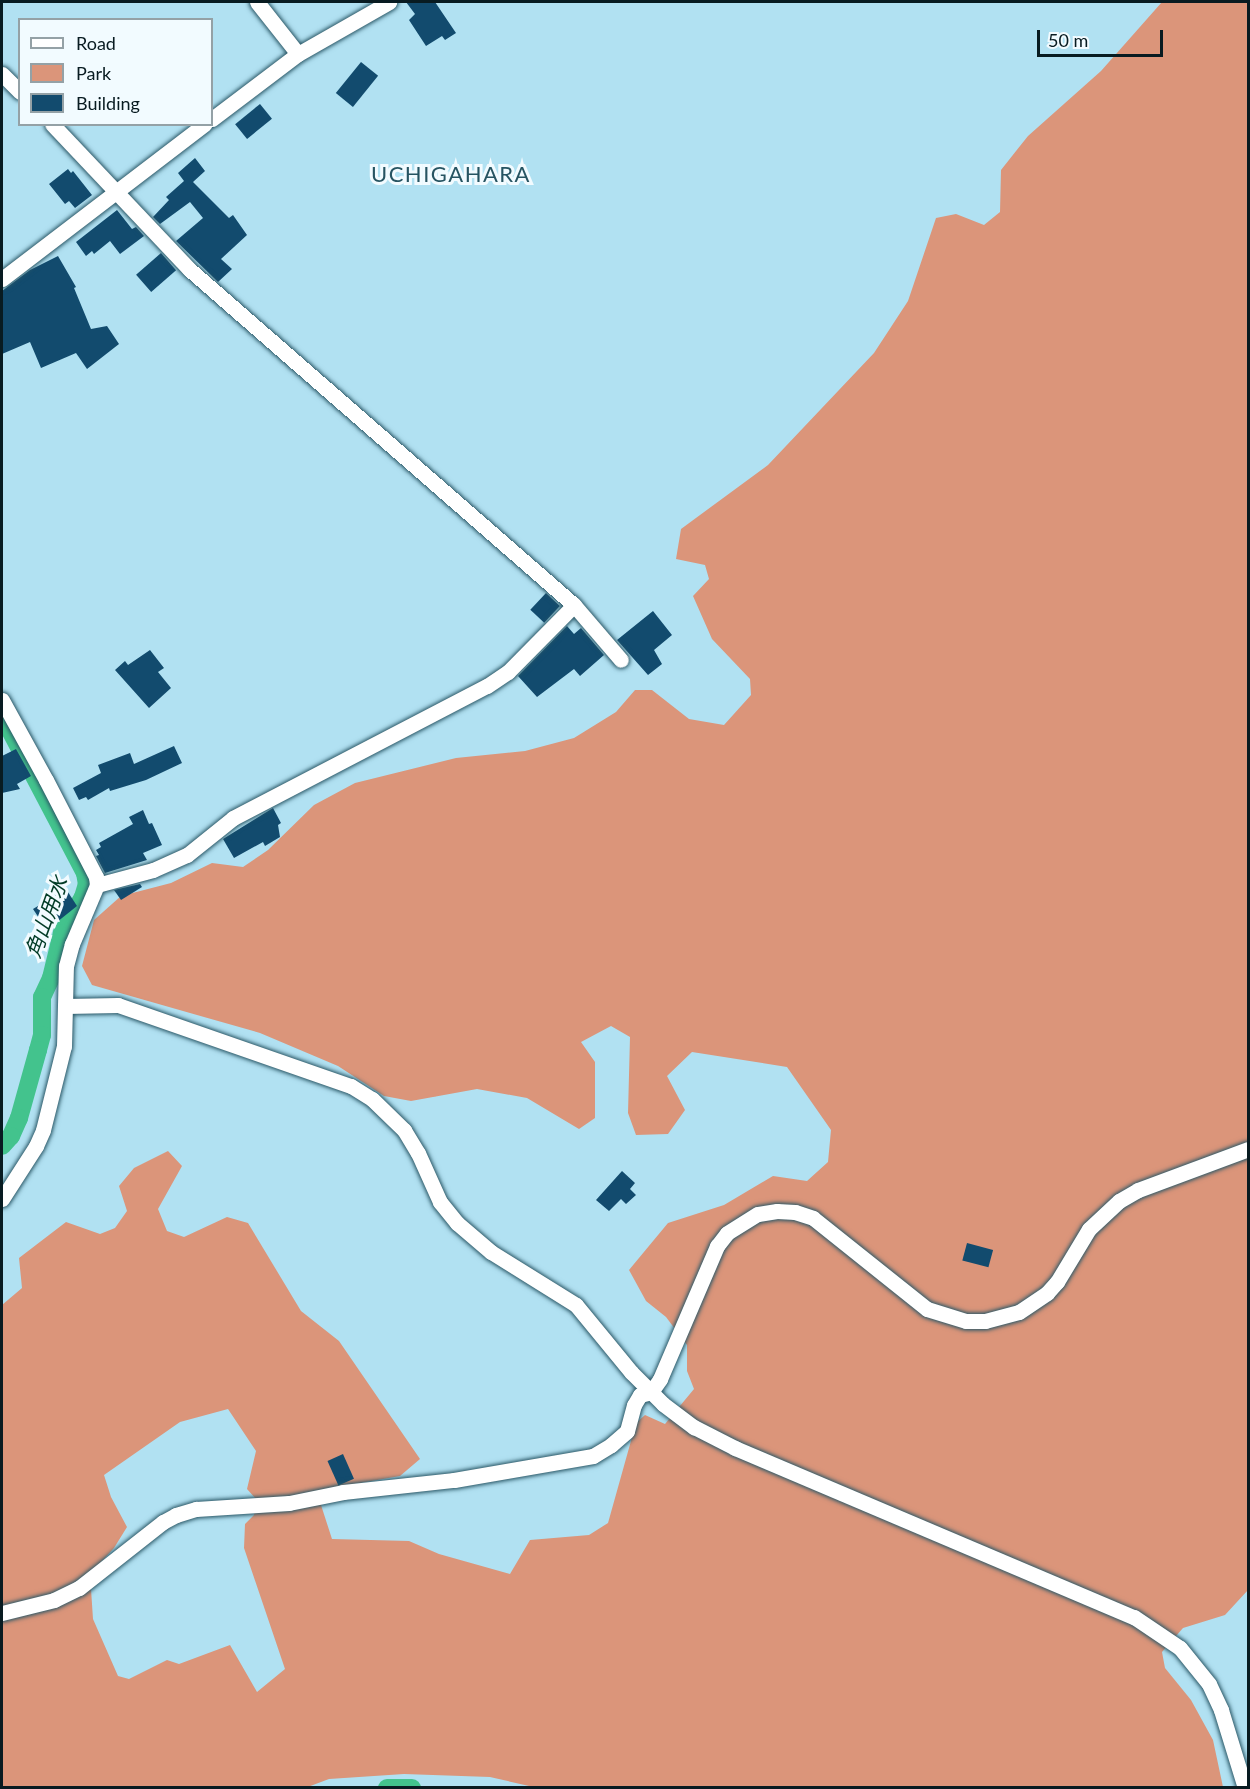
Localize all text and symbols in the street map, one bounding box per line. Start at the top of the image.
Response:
legend [18,18,213,126]
scale bar [1040,18,1166,56]
text: 50 m [1048,29,1088,51]
text: Road [76,32,116,54]
text: Park [76,62,111,84]
text: Building [76,92,140,114]
district label: UCHIGAHARA [371,161,531,187]
water label: 角山用水 [20,873,72,961]

